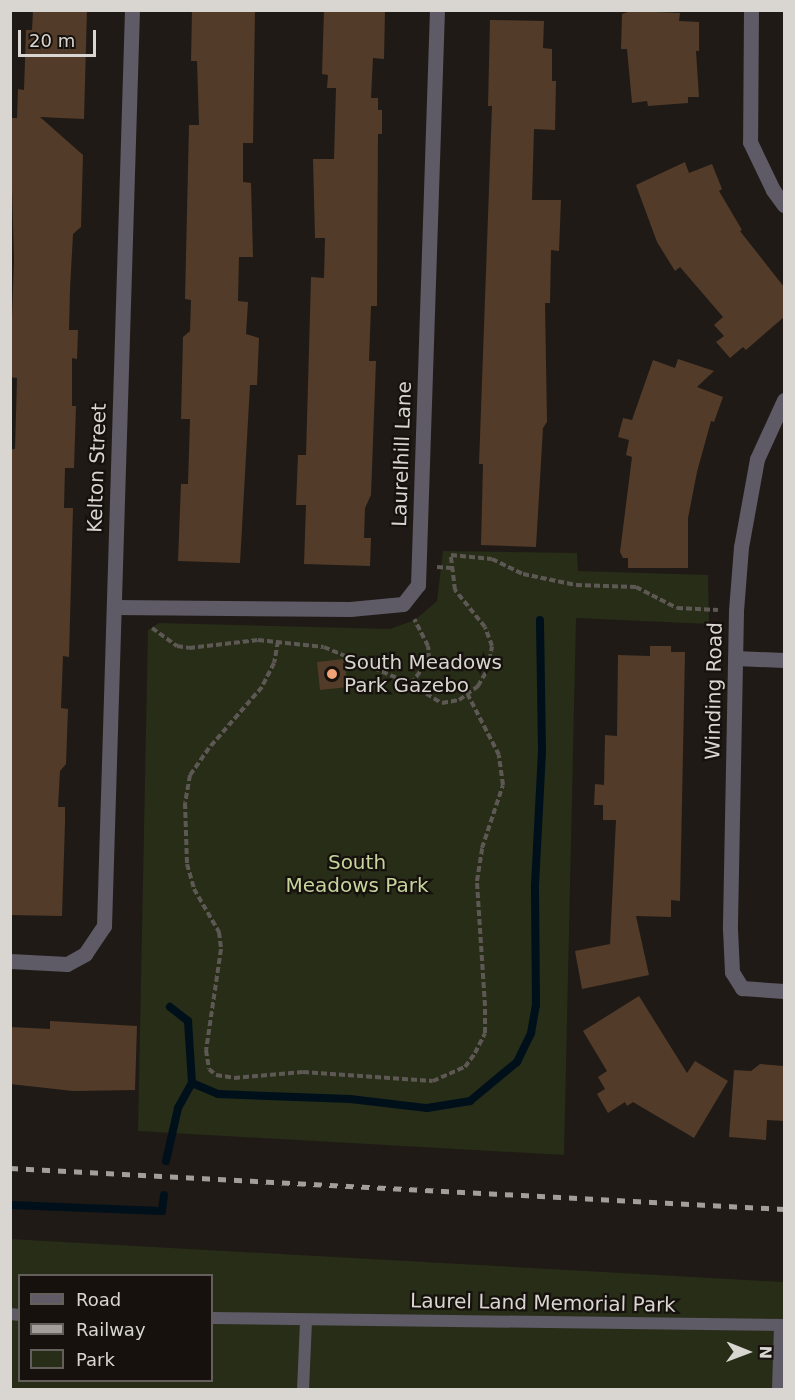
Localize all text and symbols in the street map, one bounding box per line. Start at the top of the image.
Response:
scale bar [21,18,99,56]
text: 20 m [29,30,75,51]
street label: Laurelhill Lane [387,381,417,527]
street label: Kelton Street [83,403,111,533]
street label: Winding Road [701,622,727,760]
place label: South Meadows Park Gazebo [344,650,502,697]
marker: South Meadows Park Gazebo [325,667,339,681]
park label: South Meadows Park [285,851,429,898]
legend [18,1274,213,1382]
text: Road [76,1289,121,1310]
street label: Laurel Land Memorial Park [410,1289,676,1317]
text: Railway [76,1319,146,1340]
north arrow [717,1322,777,1382]
text: N [756,1345,775,1359]
text: Park [76,1349,115,1370]

